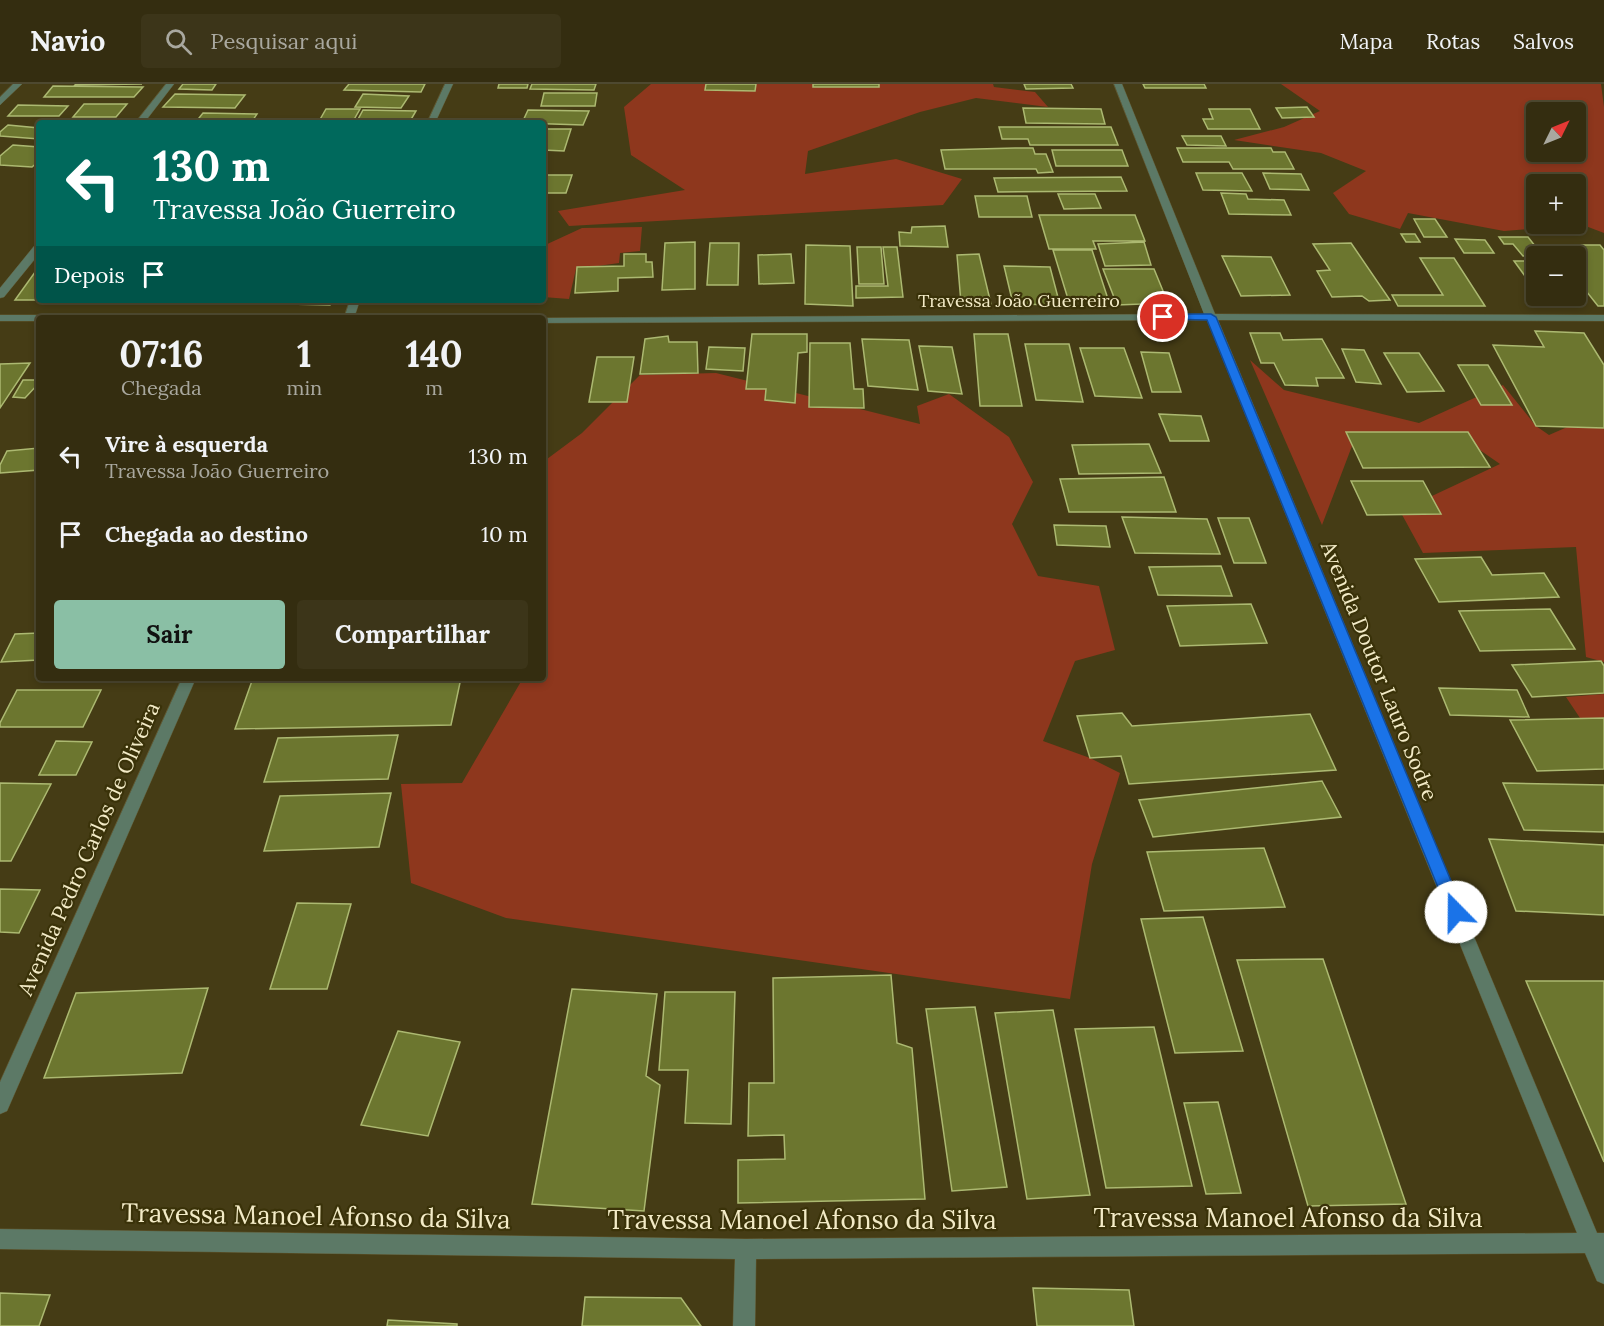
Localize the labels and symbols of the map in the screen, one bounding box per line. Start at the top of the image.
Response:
north arrow [1526,102,1586,162]
street label: Travessa João Guerreiro [918,289,1120,312]
pin [1137,291,1188,342]
street label: Avenida Doutor Lauro Sodre [1315,536,1444,804]
street label: Avenida Pedro Carlos de Oliveira [11,698,166,1001]
position arrow [1424,880,1488,944]
street label: Travessa Manoel Afonso da Silva [121,1196,511,1235]
street label: Travessa Manoel Afonso da Silva [1093,1201,1483,1234]
street label: Travessa Manoel Afonso da Silva [607,1203,997,1236]

